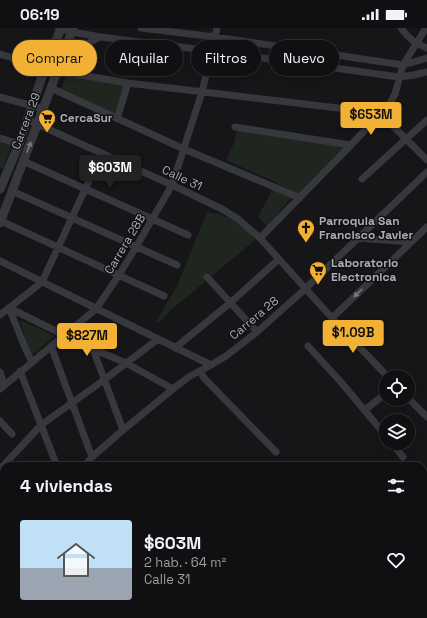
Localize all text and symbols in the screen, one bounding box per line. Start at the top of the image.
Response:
text: 06:19 [20,5,60,24]
chip: Comprar [12,40,97,76]
chip: Alquilar [105,40,183,76]
chip: Filtros [191,40,261,76]
chip: Nuevo [269,40,339,76]
street label: Carrera 29 [8,90,44,152]
pin: $653M [343,102,399,136]
text: $653M [349,106,393,123]
supermarket icon: CercaSur [37,108,57,133]
place label: CercaSur [60,110,113,126]
one-way arrow [26,141,32,153]
pin: $603M [82,155,138,189]
text: $603M [88,159,132,176]
street label: Calle 31 [159,162,205,194]
street label: Carrera 28B [101,211,149,277]
place label: Parroquia San Francisco Javier [319,213,413,243]
church icon: Parroquia San Francisco Javier [296,218,316,243]
place label: Laboratorio Electronica [331,255,398,285]
supermarket icon: Laboratorio Electronica [308,260,328,285]
one-way arrow [353,288,363,297]
street label: Carrera 28 [226,293,282,343]
pin: $1.09B [320,320,386,354]
pin: $827M [59,323,115,357]
text: $1.09B [332,324,374,341]
text: $827M [66,327,108,344]
map controls [379,370,415,450]
button: locate [379,370,415,406]
button: layers [379,414,415,450]
text: 4 viviendas [20,475,113,497]
icon: filters [385,475,407,497]
text: $603M [144,532,201,554]
icon: home [52,536,100,584]
icon: heart [385,549,407,571]
text: 2 hab. · 64 m² [144,554,226,571]
text: Calle 31 [144,571,190,588]

